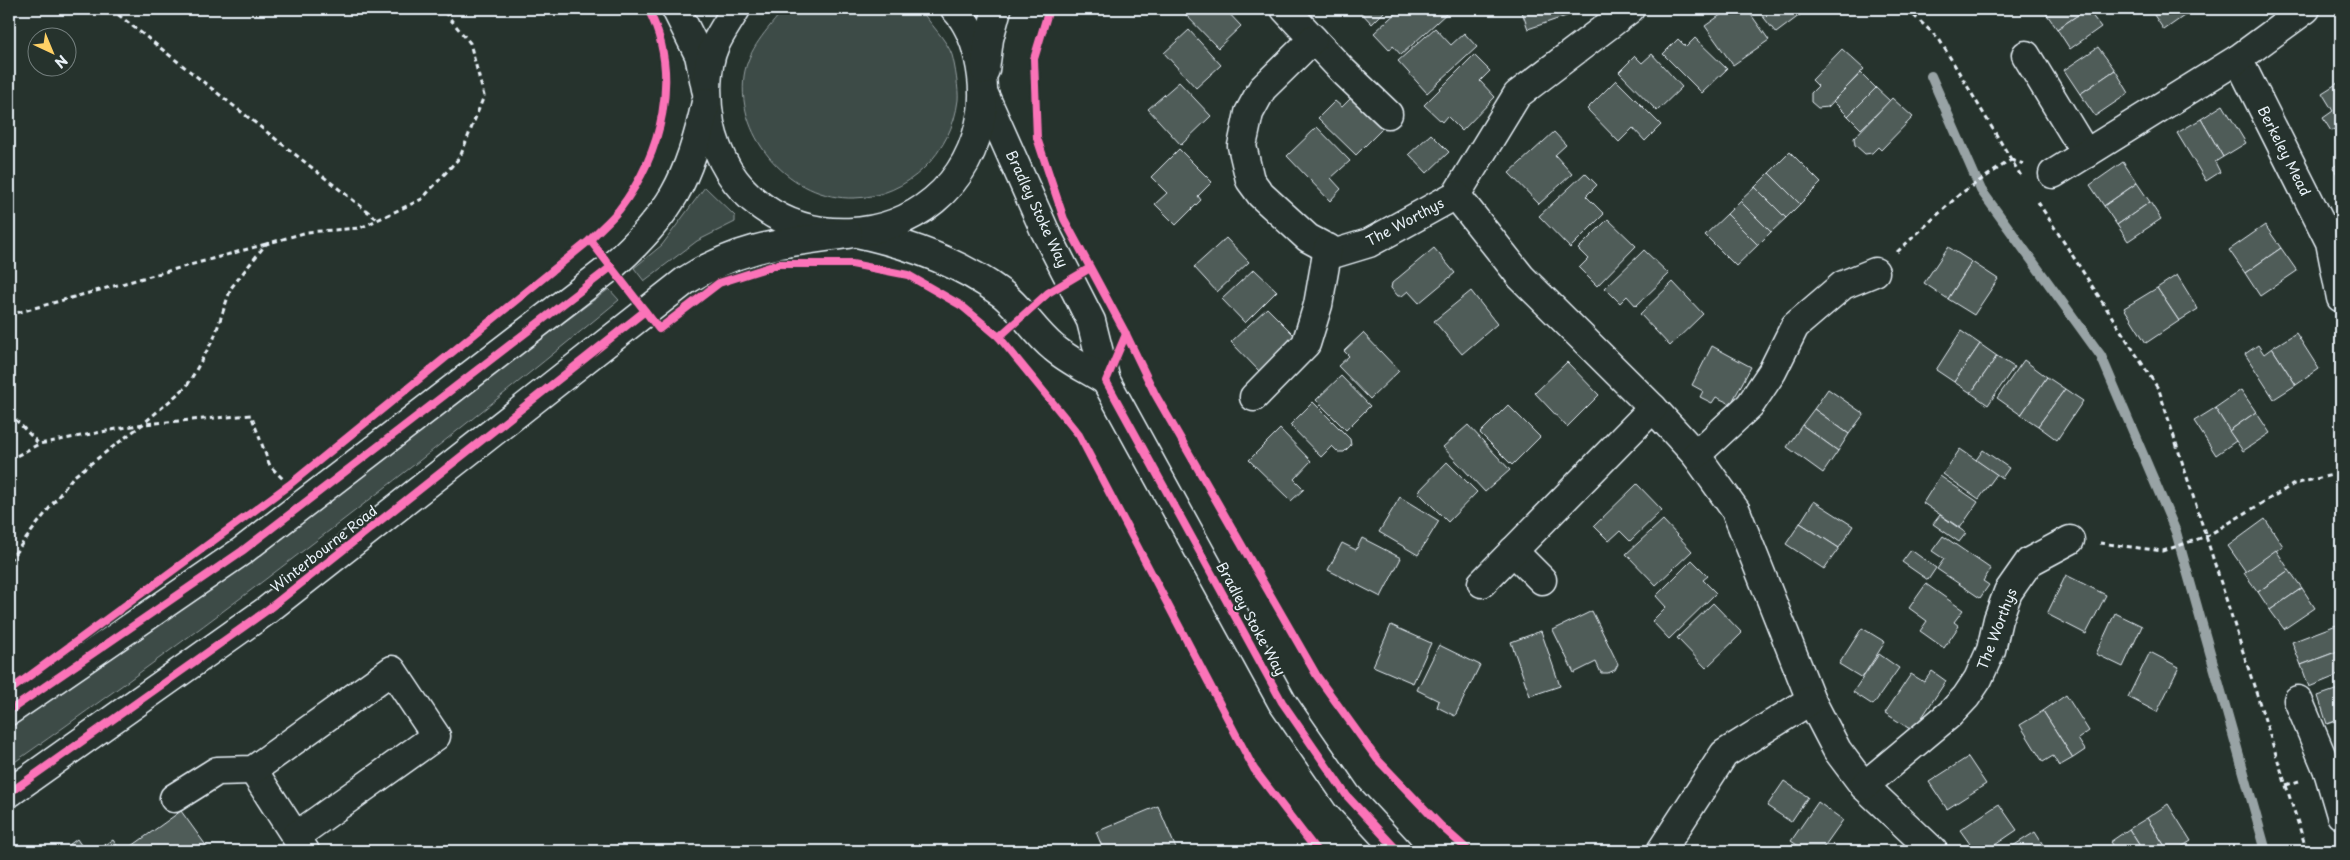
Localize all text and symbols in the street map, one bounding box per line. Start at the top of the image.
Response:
north arrow [28,28,78,78]
text: N [50,50,73,73]
street label: Berkeley Mead [2253,102,2316,199]
street label: Bradley Stoke Way [1001,147,1074,271]
street label: The Worthys [1362,192,1448,251]
street label: Winterbourne Road [266,500,382,597]
street label: Bradley Stoke Way [1211,558,1291,679]
street label: The Worthys [1971,585,2022,673]

